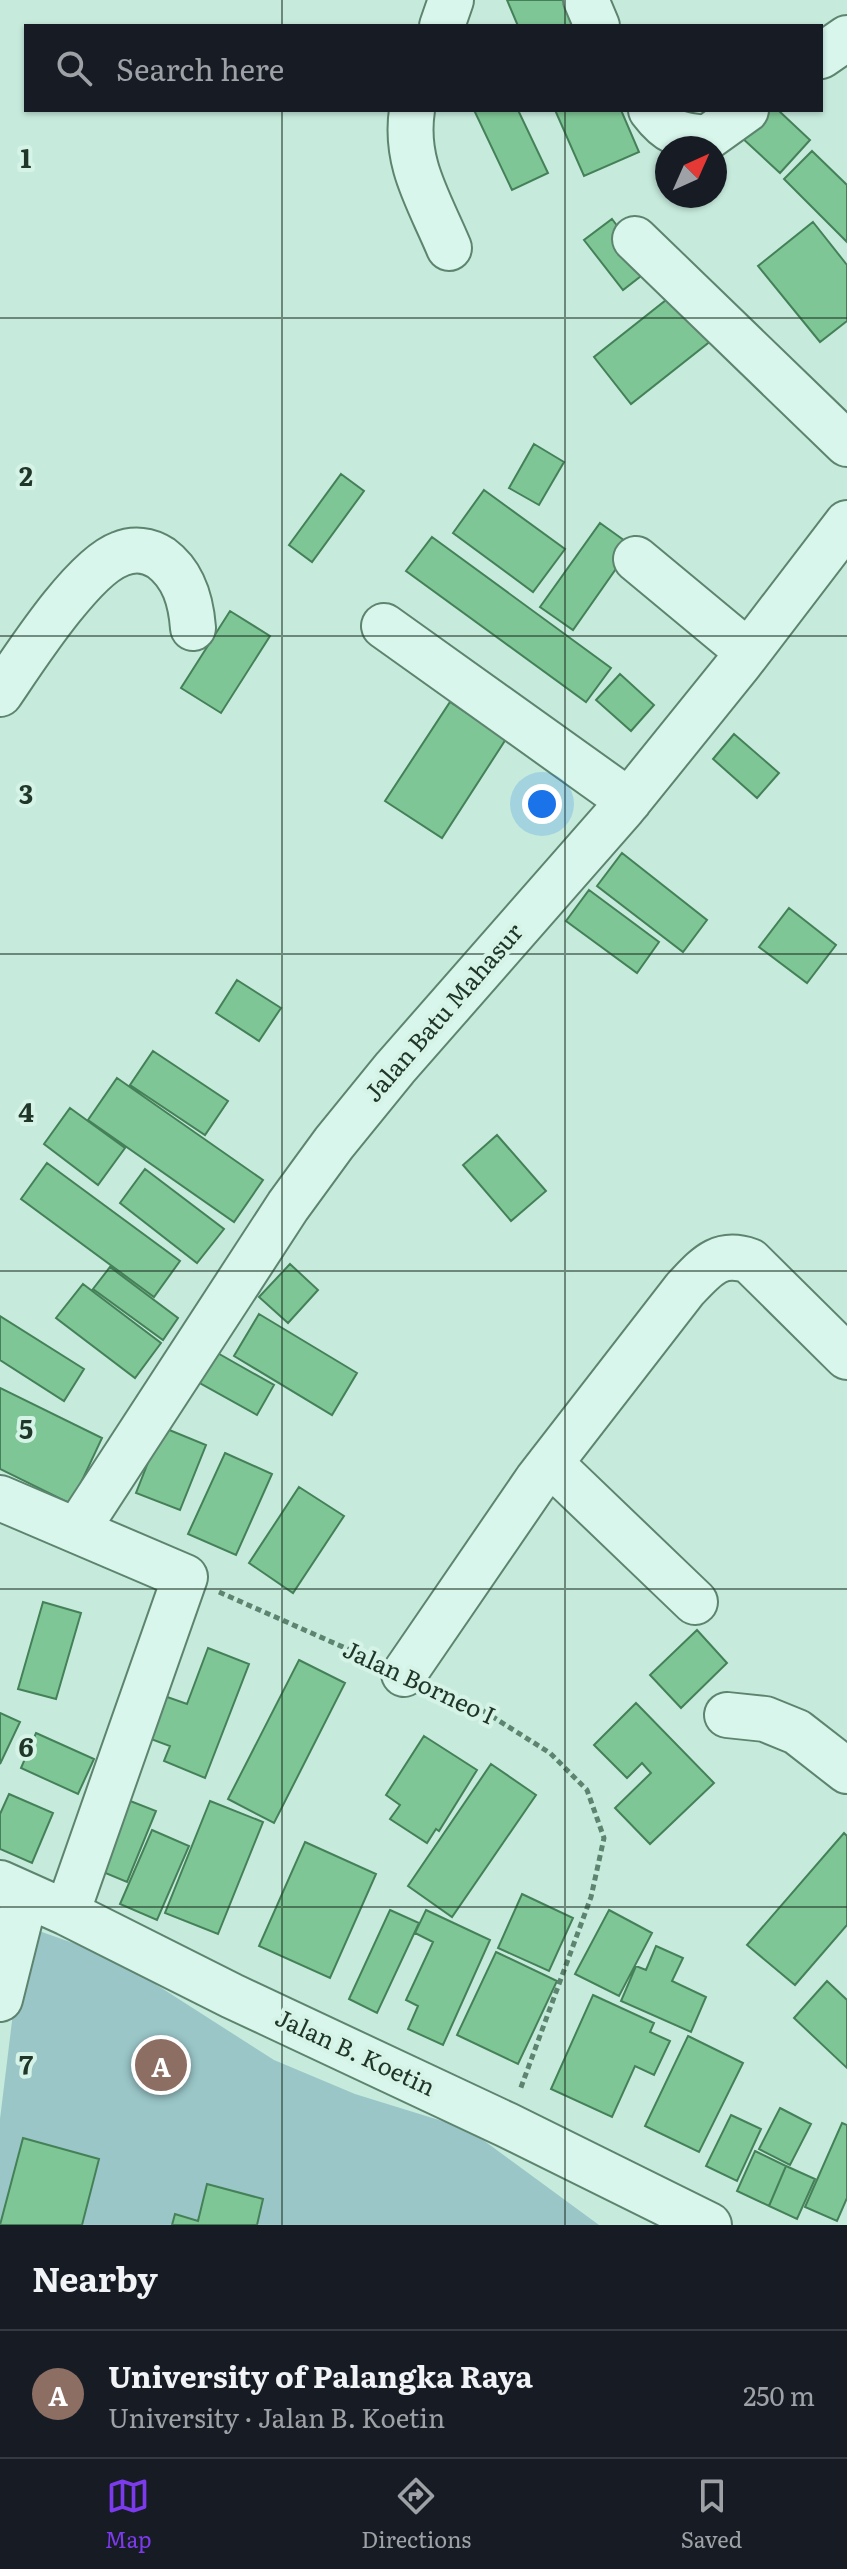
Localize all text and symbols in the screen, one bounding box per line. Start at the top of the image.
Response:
search box [24,24,823,112]
icon: search [52,46,96,90]
text: Search here [116,46,284,90]
north arrow [655,136,727,208]
text: 1 [21,137,32,176]
text: 2 [19,455,33,494]
text: 3 [19,773,33,812]
your location [522,784,562,824]
street label: Jalan Batu Mahasur [355,914,530,1108]
text: 4 [18,1091,34,1130]
text: 5 [19,1408,33,1447]
street label: Jalan Borneo I [338,1630,502,1731]
text: 6 [18,1726,34,1765]
street label: Jalan B. Koetin [270,1998,442,2103]
pin: A [135,2035,187,2095]
text: 7 [19,2044,33,2083]
text: Nearby [32,2252,158,2302]
text: University of Palangka Raya [108,2353,533,2397]
text: A [48,2375,68,2414]
text: 250 m [743,2375,815,2414]
text: University · Jalan B. Koetin [108,2397,445,2436]
tab: Map [105,2474,152,2555]
tab: Directions [361,2474,471,2555]
tab: Saved [681,2474,742,2555]

